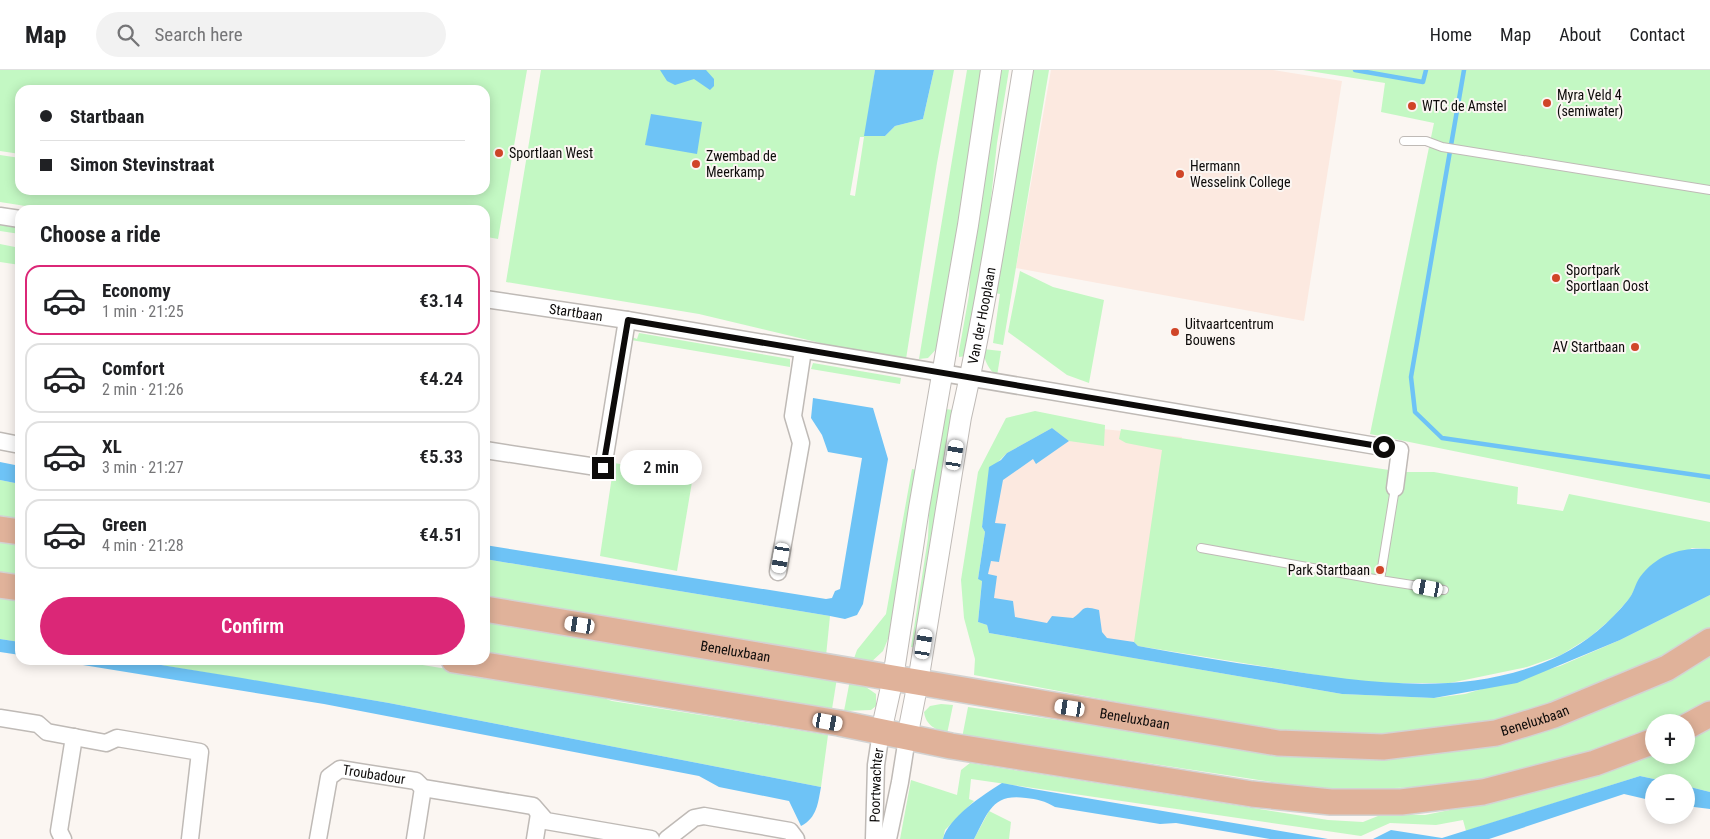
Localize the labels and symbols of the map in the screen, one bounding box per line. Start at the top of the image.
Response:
place label: Myra Veld 4 (semiwater) [1557,87,1623,120]
marker: Myra Veld 4 (semiwater) [1541,97,1553,109]
place label: WTC de Amstel [1422,98,1507,114]
marker: WTC de Amstel [1406,100,1418,112]
place label: Sportlaan West [509,145,593,161]
marker: Sportlaan West [493,147,505,159]
place label: Zwembad de Meerkamp [706,148,777,180]
marker: Zwembad de Meerkamp [690,158,702,170]
place label: Hermann Wesselink College [1190,158,1291,190]
marker: Hermann Wesselink College [1174,168,1186,180]
place label: Sportpark Sportlaan Oost [1566,262,1649,294]
street label: Van der Hooplaan [965,266,999,366]
marker: Sportpark Sportlaan Oost [1550,272,1562,284]
street label: Startbaan [548,301,604,324]
place label: Uitvaartcentrum Bouwens [1185,316,1274,348]
marker: Uitvaartcentrum Bouwens [1169,326,1181,338]
place label: AV Startbaan [1553,339,1625,355]
marker: AV Startbaan [1629,341,1641,353]
route start [1373,436,1395,458]
car [945,439,964,471]
callout: 2 min [620,450,703,486]
route end [592,457,614,479]
car [771,542,790,574]
place label: Park Startbaan [1288,562,1370,578]
marker: Park Startbaan [1374,564,1386,576]
car [1411,578,1444,598]
car [564,615,595,635]
car [914,628,933,660]
street label: Beneluxbaan [699,638,772,665]
car [1054,698,1085,718]
street label: Beneluxbaan [1499,702,1571,739]
street label: Beneluxbaan [1099,705,1171,733]
car [811,712,844,732]
street label: Poortwachter [866,747,886,822]
street label: Troubadour [341,762,407,787]

